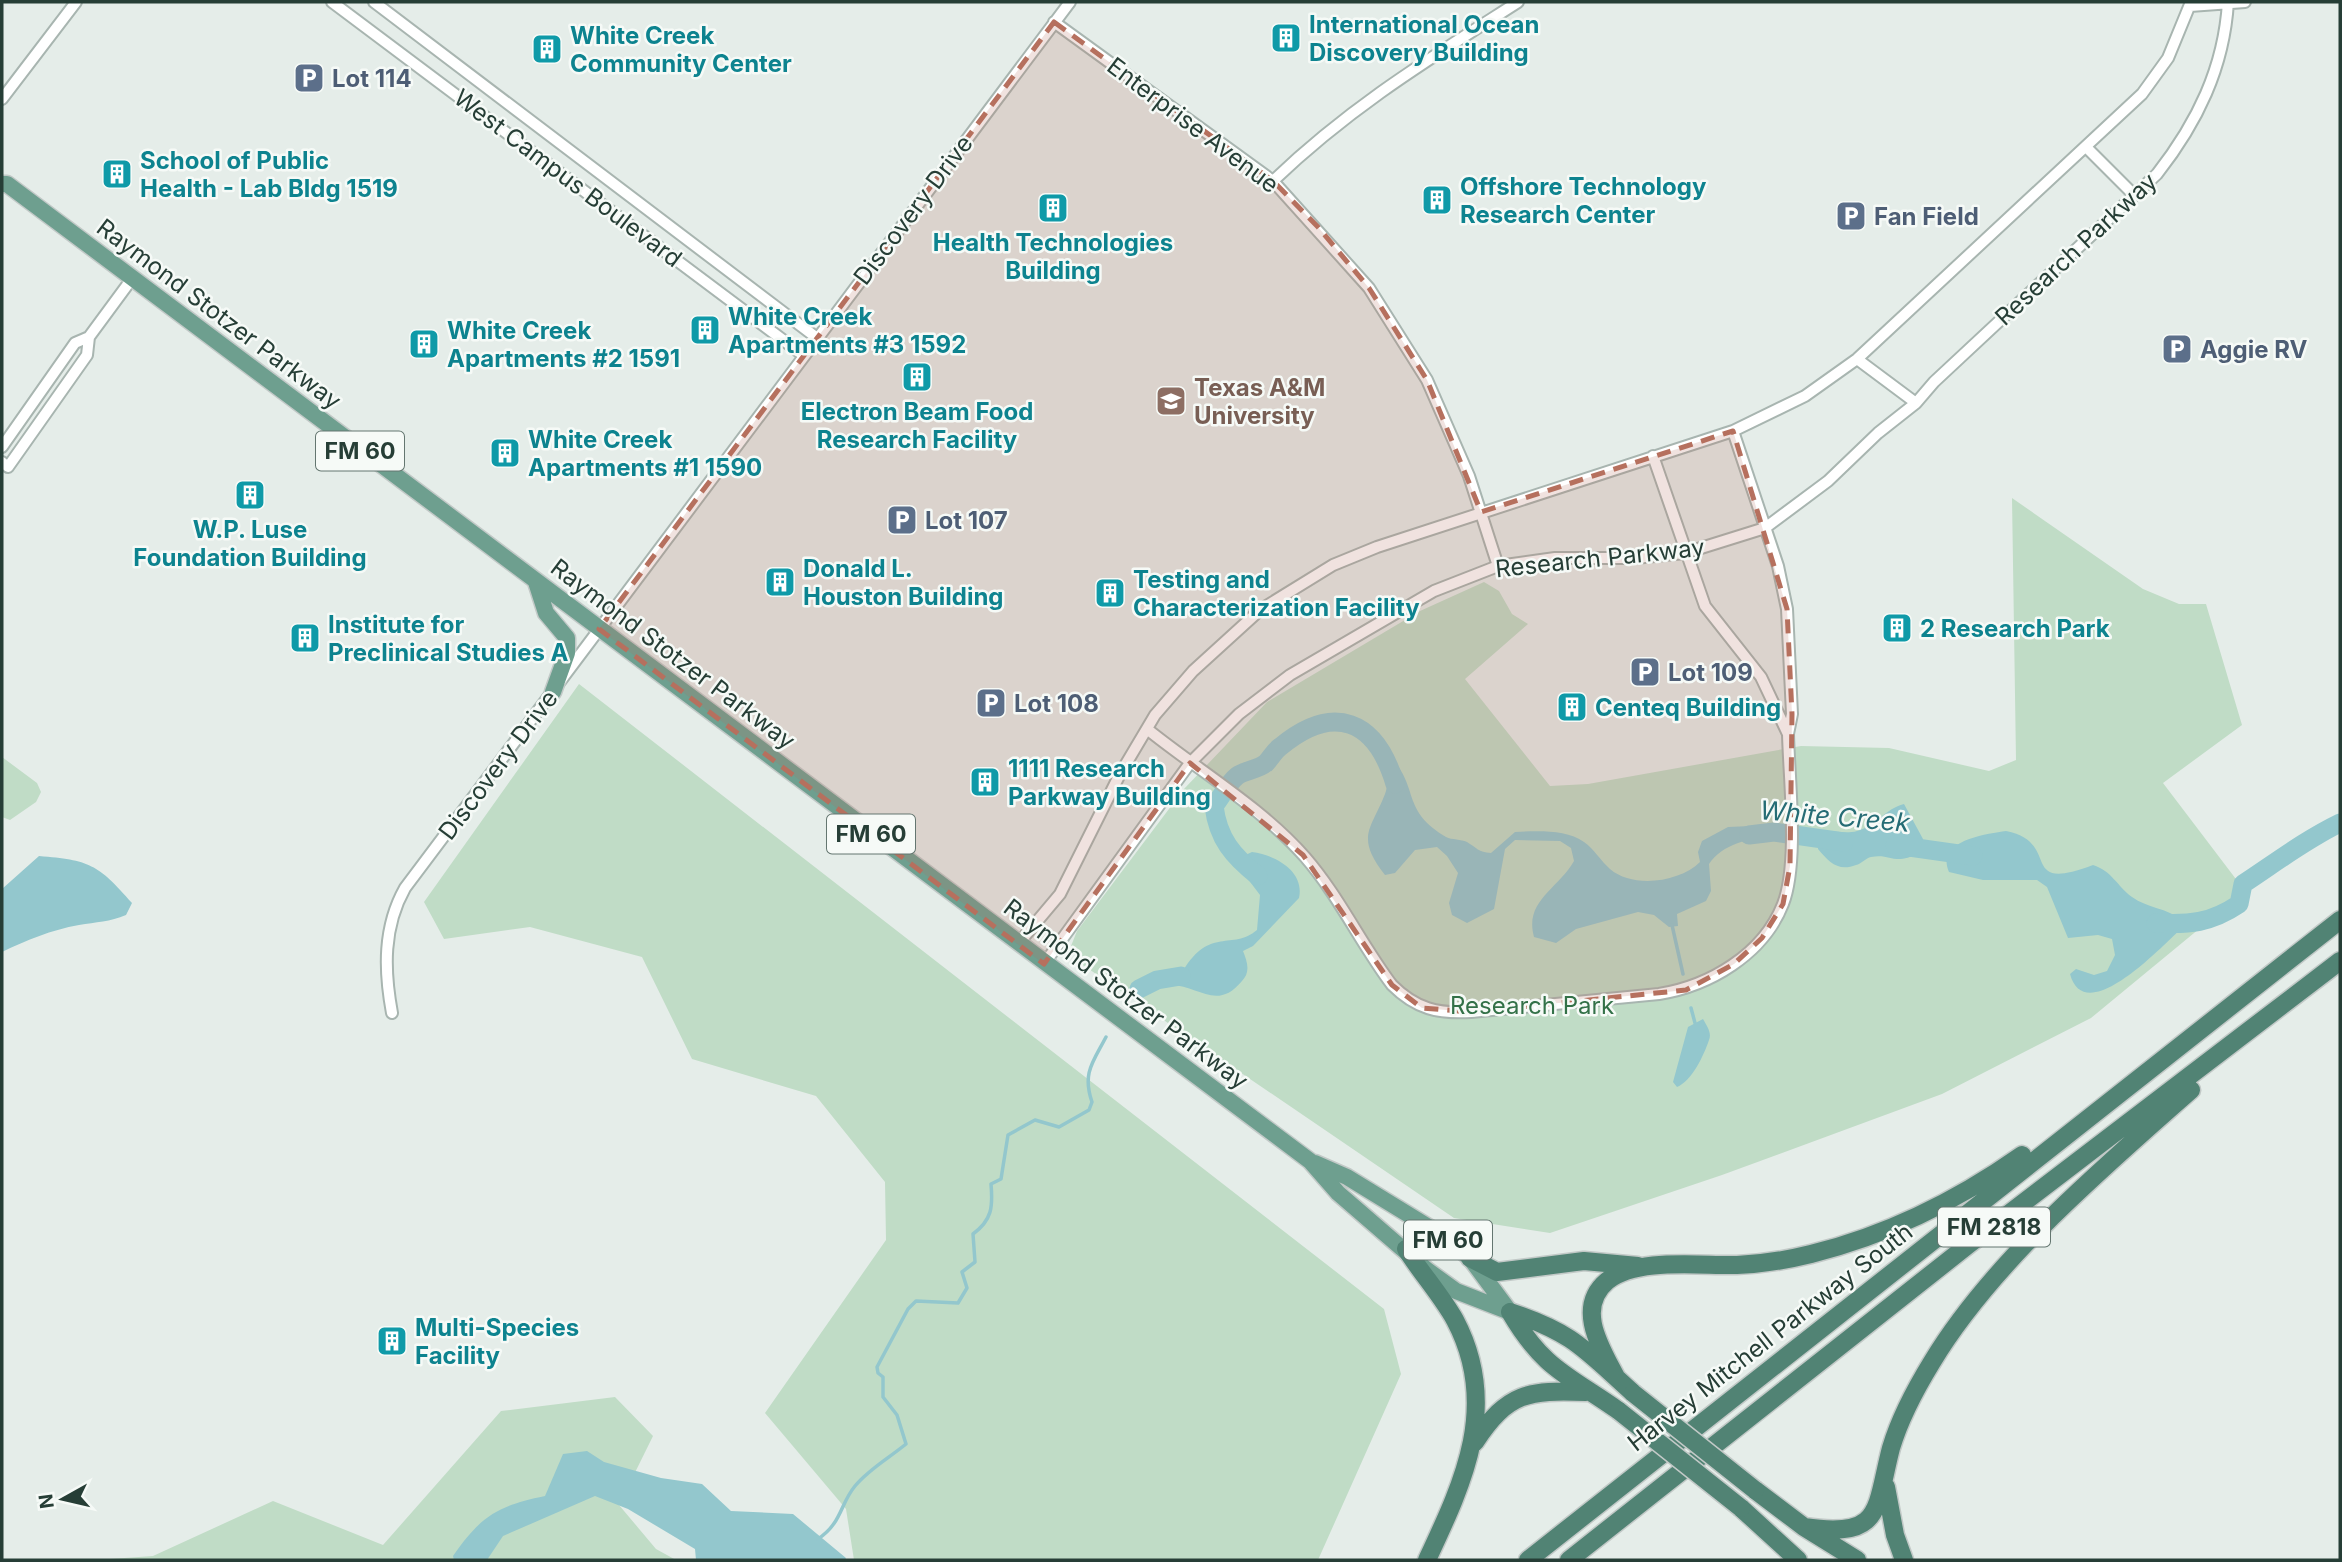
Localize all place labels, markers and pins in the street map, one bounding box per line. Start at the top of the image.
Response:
place label: International Ocean Discovery Building [1309,10,1539,67]
place label: White Creek Community Center [570,21,792,78]
building icon: International Ocean Discovery Building [1269,21,1303,55]
building icon: White Creek Community Center [530,32,564,66]
parking icon: Lot 114 [292,61,326,95]
place label: Lot 114 [332,64,412,93]
place label: School of Public Health - Lab Bldg 1519 [140,146,398,203]
building icon: School of Public Health - Lab Bldg 1519 [100,157,134,191]
place label: Offshore Technology Research Center [1460,172,1707,229]
building icon: Offshore Technology Research Center [1420,183,1454,217]
building icon: Health Technologies Building [1036,191,1070,225]
parking icon: Fan Field [1834,199,1868,233]
place label: Fan Field [1874,202,1979,231]
place label: Health Technologies Building [933,228,1173,285]
place label: White Creek Apartments #3 1592 [728,302,966,359]
building icon: White Creek Apartments #3 1592 [688,313,722,347]
place label: White Creek Apartments #2 1591 [447,316,680,373]
building icon: White Creek Apartments #2 1591 [407,327,441,361]
parking icon: Aggie RV [2160,332,2194,366]
place label: Aggie RV [2200,335,2307,364]
building icon: Electron Beam Food Research Facility [900,360,934,394]
place label: Texas A&M University [1194,373,1325,430]
school or university icon: Texas A&M University [1154,384,1188,418]
place label: Electron Beam Food Research Facility [801,397,1033,454]
place label: White Creek Apartments #1 1590 [528,425,762,482]
building icon: White Creek Apartments #1 1590 [488,436,522,470]
building icon: W.P. Luse Foundation Building [233,478,267,512]
parking icon: Lot 107 [885,503,919,537]
place label: Lot 107 [925,506,1008,535]
place label: W.P. Luse Foundation Building [133,515,367,572]
place label: Donald L. Houston Building [803,554,1004,611]
building icon: Donald L. Houston Building [763,565,797,599]
place label: Testing and Characterization Facility [1133,565,1420,622]
building icon: Testing and Characterization Facility [1093,576,1127,610]
place label: Institute for Preclinical Studies A [328,610,569,667]
building icon: 2 Research Park [1880,611,1914,645]
place label: 2 Research Park [1920,614,2110,643]
building icon: Institute for Preclinical Studies A [288,621,322,655]
parking icon: Lot 109 [1628,655,1662,689]
place label: Lot 109 [1668,658,1753,687]
parking icon: Lot 108 [974,686,1008,720]
place label: Lot 108 [1014,689,1099,718]
building icon: Centeq Building [1555,690,1589,724]
place label: Centeq Building [1595,693,1781,722]
place label: 1111 Research Parkway Building [1008,754,1211,811]
building icon: 1111 Research Parkway Building [968,765,1002,799]
place label: Multi-Species Facility [415,1313,579,1370]
building icon: Multi-Species Facility [375,1324,409,1358]

